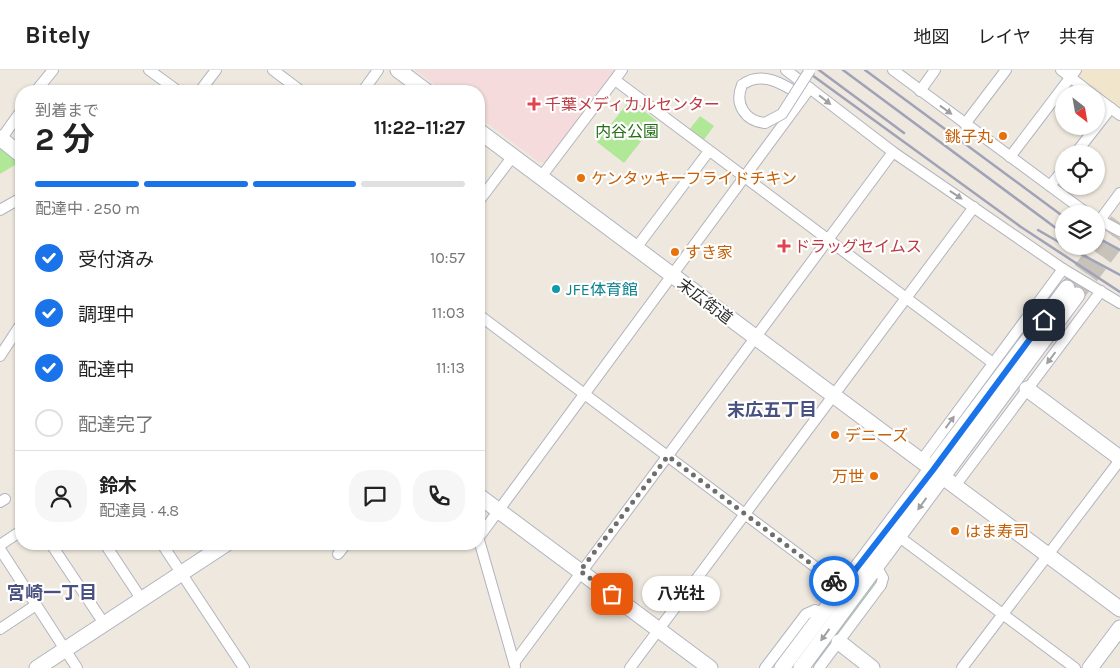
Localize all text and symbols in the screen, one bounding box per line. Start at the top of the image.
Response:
text: Bitely [25,21,90,49]
text: 地図 [914,26,950,48]
text: レイヤ [978,26,1031,48]
text: 共有 [1059,26,1095,48]
north arrow [1055,85,1105,135]
map controls [1055,85,1105,255]
one-way arrow [818,94,831,105]
place label: 千葉メディカルセンター [545,95,720,114]
marker: 千葉メディカルセンター [527,97,541,111]
text: 到着まで [35,101,99,120]
one-way arrow [939,105,952,115]
text: 11:22–11:27 [374,117,465,139]
text: 2 分 [35,121,94,158]
park label: 内谷公園 [595,122,659,141]
place label: 銚子丸 [945,127,993,146]
marker: 銚子丸 [997,130,1009,142]
button: locate [1055,145,1105,195]
place label: ケンタッキーフライドチキン [591,169,797,188]
marker: ケンタッキーフライドチキン [575,172,587,184]
one-way arrow [950,190,963,200]
text: 配達中 · 250 m [35,199,140,218]
button: layers [1055,205,1105,255]
place label: ドラッグセイムス [794,237,922,256]
marker: ドラッグセイムス [778,240,790,252]
place label: すき家 [685,243,733,262]
icon: check [35,244,63,272]
marker: すき家 [669,246,681,258]
text: 10:57 [430,248,465,267]
text: 受付済み [78,249,154,271]
street label: 末広街道 [674,274,736,328]
place label: JFE体育館 [566,280,638,299]
marker: JFE体育館 [550,283,562,295]
icon: check [35,299,63,327]
pin [1023,299,1065,341]
text: 11:03 [432,303,465,322]
text: 調理中 [78,304,135,326]
icon: home [1030,306,1058,334]
one-way arrow [1046,351,1056,365]
icon: check [35,354,63,382]
text: 11:13 [436,358,465,377]
text: 配達中 [78,359,135,381]
district label: 末広五丁目 [727,399,817,421]
text: 配達完了 [78,414,154,436]
one-way arrow [945,415,955,428]
place label: デニーズ [845,426,908,445]
marker: デニーズ [829,429,841,441]
place label: 万世 [832,467,864,486]
button: person [35,470,87,522]
button: chat [349,470,401,522]
button: phone [413,470,465,522]
marker: 万世 [868,470,880,482]
text: 鈴木 [99,475,137,497]
one-way arrow [917,497,927,511]
text: 配達員 · 4.8 [99,501,179,520]
place label: はま寿司 [965,522,1029,541]
marker: はま寿司 [949,525,961,537]
courier [809,556,859,606]
icon: bike [820,567,848,595]
pin [591,573,633,615]
callout: 八光社 [642,576,720,612]
icon: bag [598,580,626,608]
district label: 宮崎一丁目 [7,582,97,604]
text: 八光社 [657,584,705,603]
one-way arrow [820,628,831,641]

